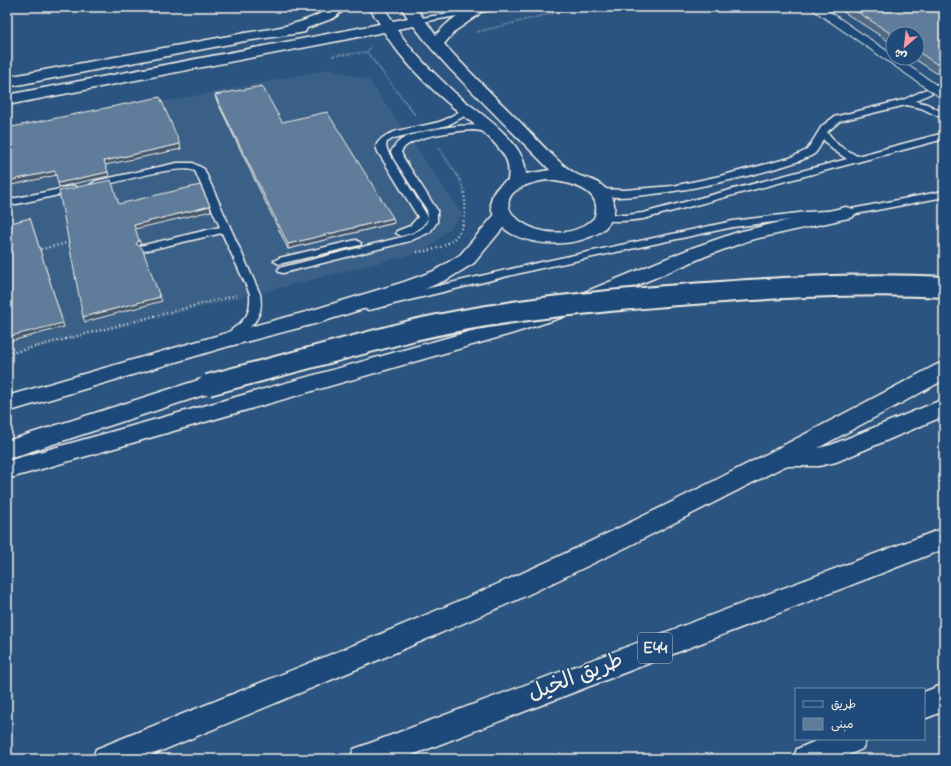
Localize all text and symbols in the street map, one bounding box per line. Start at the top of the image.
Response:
north arrow [885,26,925,66]
text: ش [892,44,910,64]
road number: E44 [638,633,672,663]
street label: طريق الخيل [524,645,628,711]
legend [795,688,925,740]
text: طريق [831,696,856,714]
text: مبنى [831,716,854,734]

